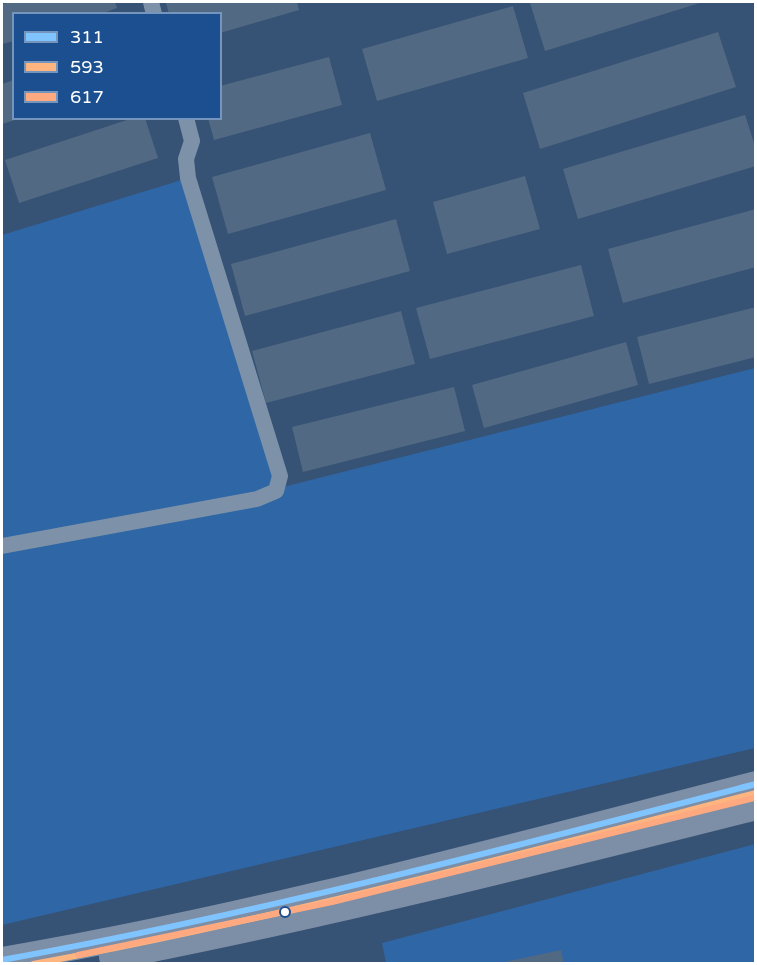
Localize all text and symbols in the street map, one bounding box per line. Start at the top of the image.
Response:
legend [12,12,222,120]
text: 311 [70,26,104,48]
text: 593 [70,56,104,78]
text: 617 [70,86,104,108]
unlabelled marker [279,906,291,918]

